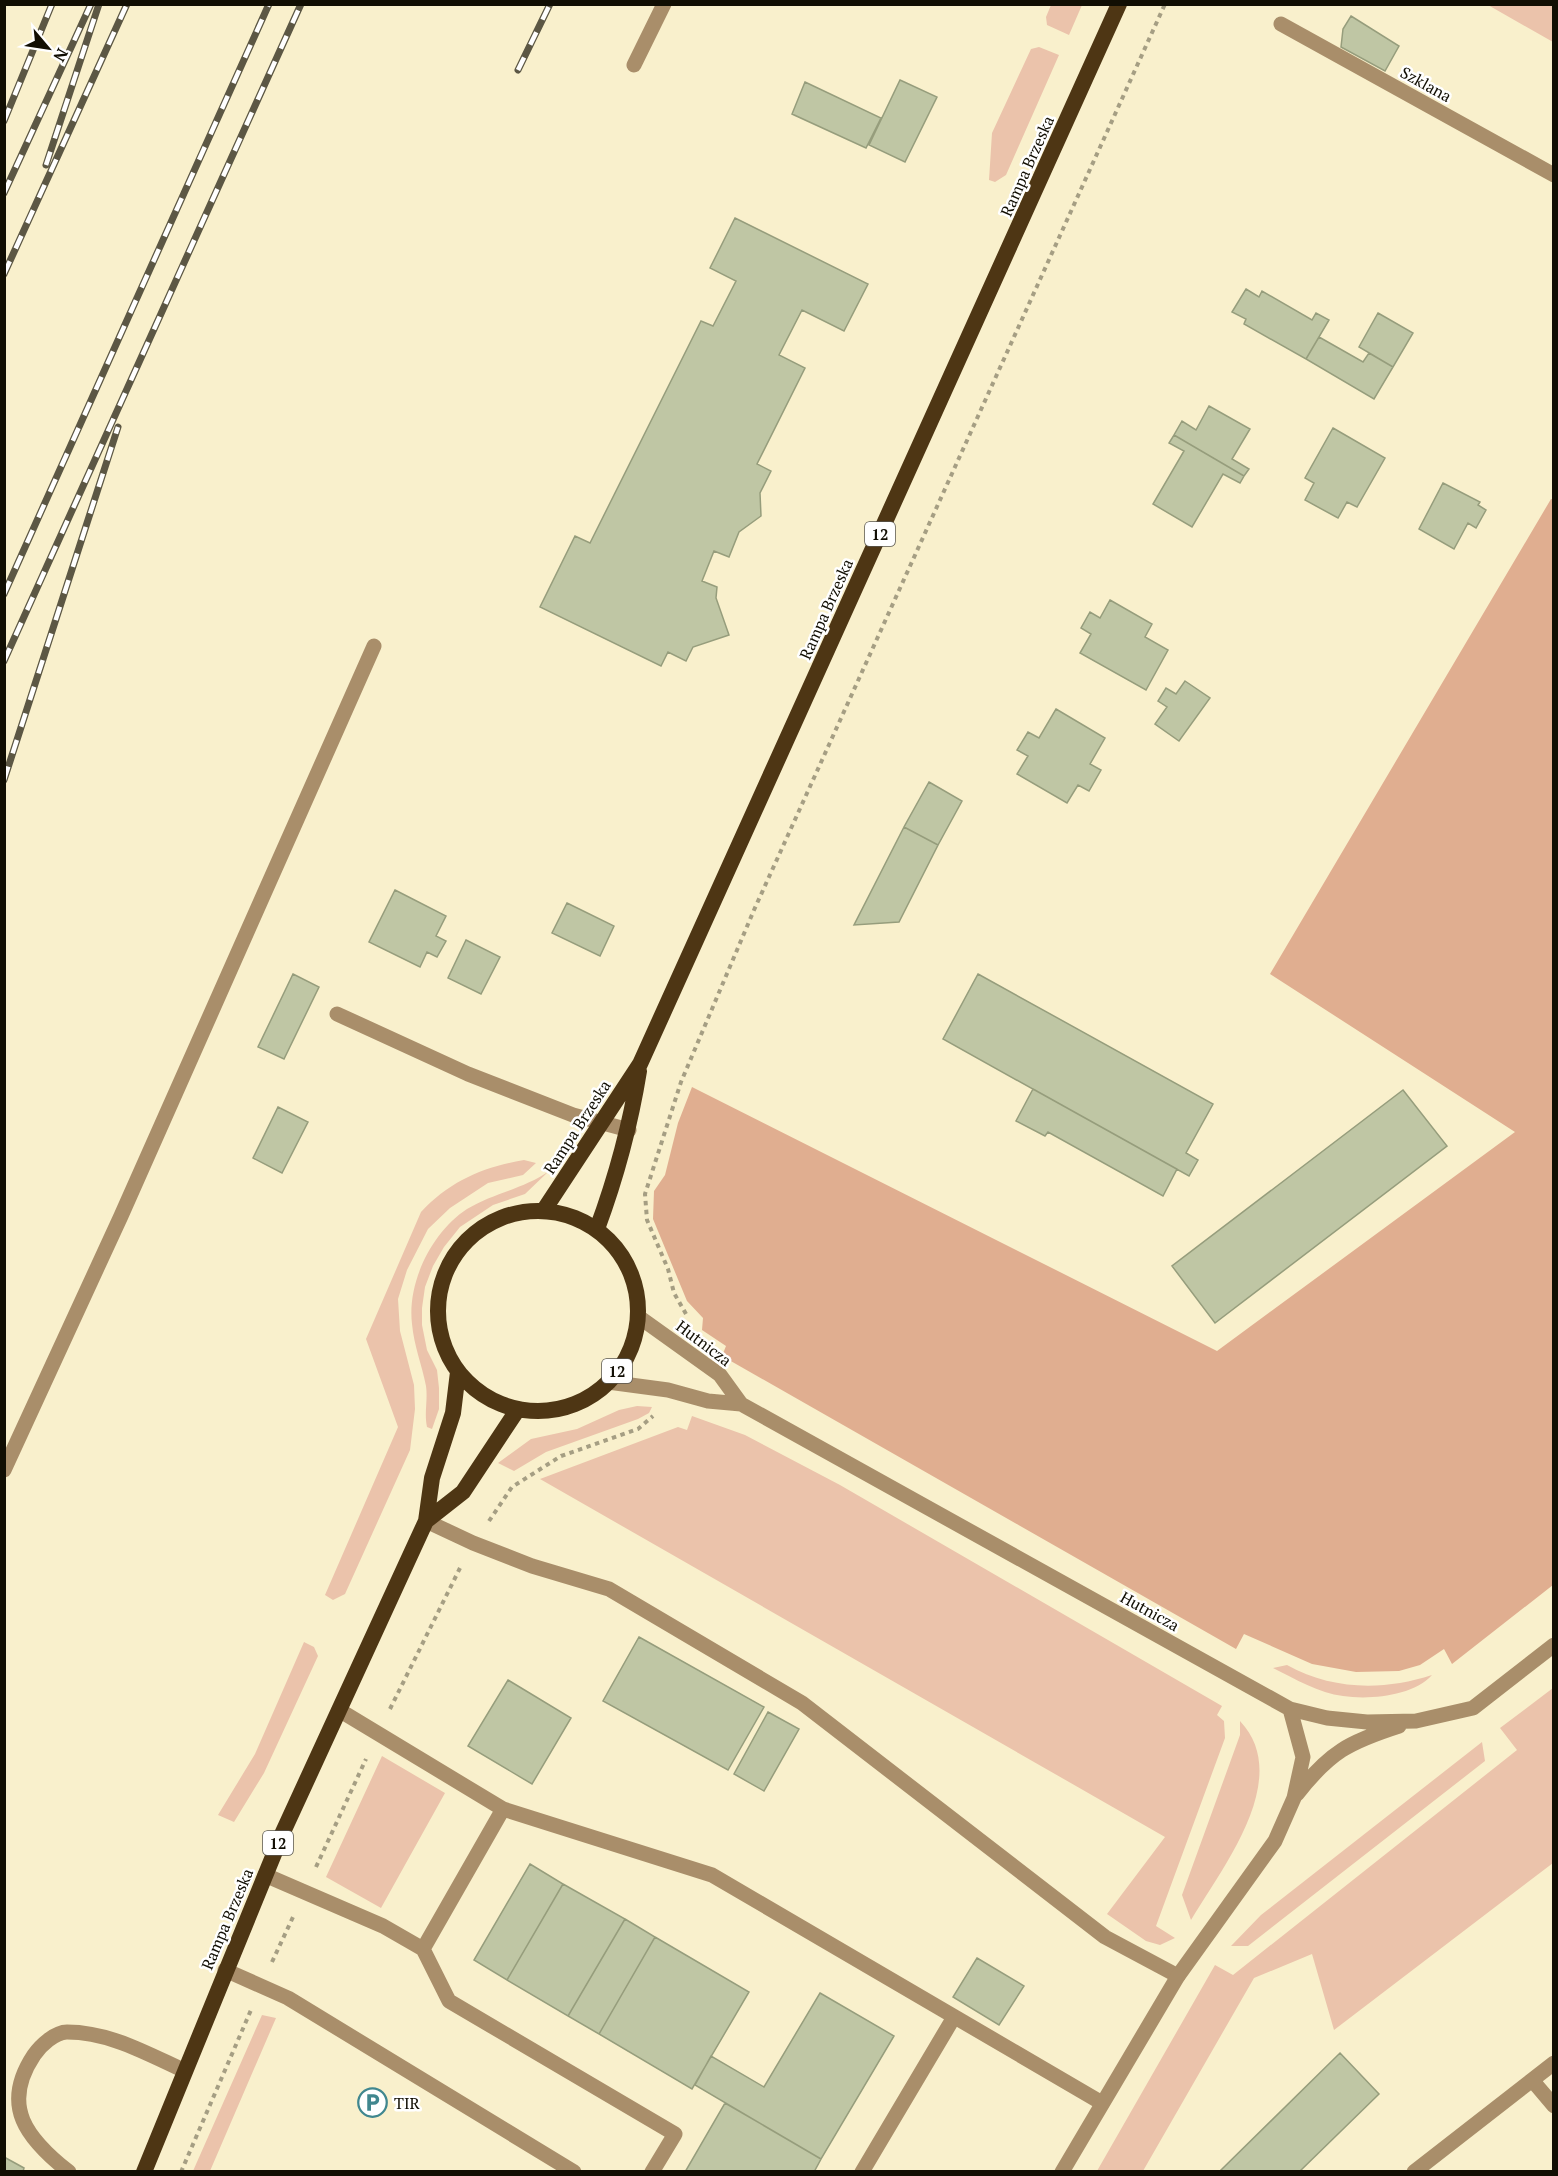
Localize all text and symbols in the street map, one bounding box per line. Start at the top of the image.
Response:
north arrow [18,18,78,78]
text: N [49,45,74,66]
street label: Szklana [1397,61,1455,107]
street label: Rampa Brzeska [995,112,1059,220]
road number: 12 [865,522,895,546]
street label: Rampa Brzeska [794,555,858,663]
street label: Rampa Brzeska [538,1076,616,1178]
street label: Hutnicza [672,1315,736,1371]
road number: 12 [602,1359,632,1383]
street label: Hutnicza [1117,1586,1183,1636]
road number: 12 [263,1831,293,1855]
street label: Rampa Brzeska [196,1865,258,1973]
parking icon: TIR [357,2087,389,2119]
place label: TIR [394,2092,421,2114]

